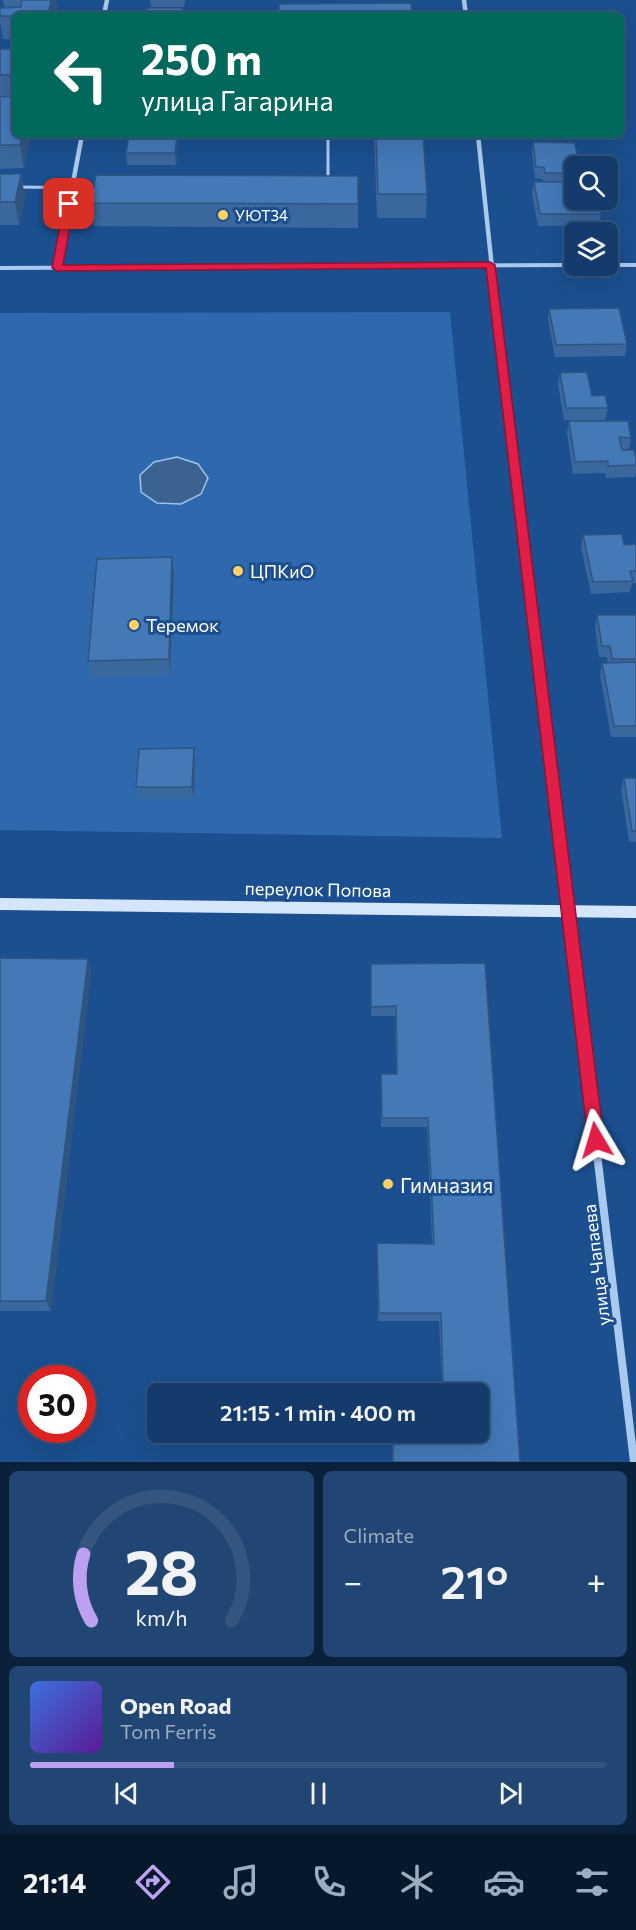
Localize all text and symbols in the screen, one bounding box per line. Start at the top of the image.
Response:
text: 250 m [141,32,262,84]
icon: left [42,36,120,114]
text: улица Гагарина [141,84,333,117]
map controls [564,156,618,276]
button: search [564,156,618,210]
pin [43,178,94,229]
icon: arrive [52,187,85,220]
place label: УЮТ34 [235,206,288,224]
marker: УЮТ34 [216,208,230,222]
button: layers [564,222,618,276]
place label: ЦПКиО [250,560,314,582]
marker: ЦПКиО [231,564,245,578]
place label: Теремок [146,614,219,636]
marker: Теремок [127,618,141,632]
street label: переулок Попова [245,877,391,901]
position arrow [564,1108,628,1172]
place label: Гимназия [400,1172,493,1197]
marker: Гимназия [381,1177,395,1191]
street label: улица Чапаева [578,1203,614,1327]
speed limit sign: 30 [18,1365,96,1443]
text: 21:15 · 1 min · 400 m [220,1399,416,1426]
text: Climate [344,1523,414,1547]
text: 28 [124,1532,198,1608]
text: 21° [441,1553,508,1608]
text: − [344,1560,362,1601]
text: + [587,1560,606,1601]
text: km/h [135,1604,187,1630]
text: Open Road [120,1692,231,1719]
text: Tom Ferris [120,1719,216,1743]
icon: previous [110,1777,143,1810]
icon: pause [302,1777,335,1810]
icon: next [494,1777,527,1810]
icon: directions [132,1861,174,1903]
icon: music [220,1861,262,1903]
icon: phone [308,1861,350,1903]
icon: climate [396,1861,438,1903]
icon: car [483,1861,525,1903]
icon: filters [571,1861,613,1903]
text: 21:14 [23,1866,86,1899]

